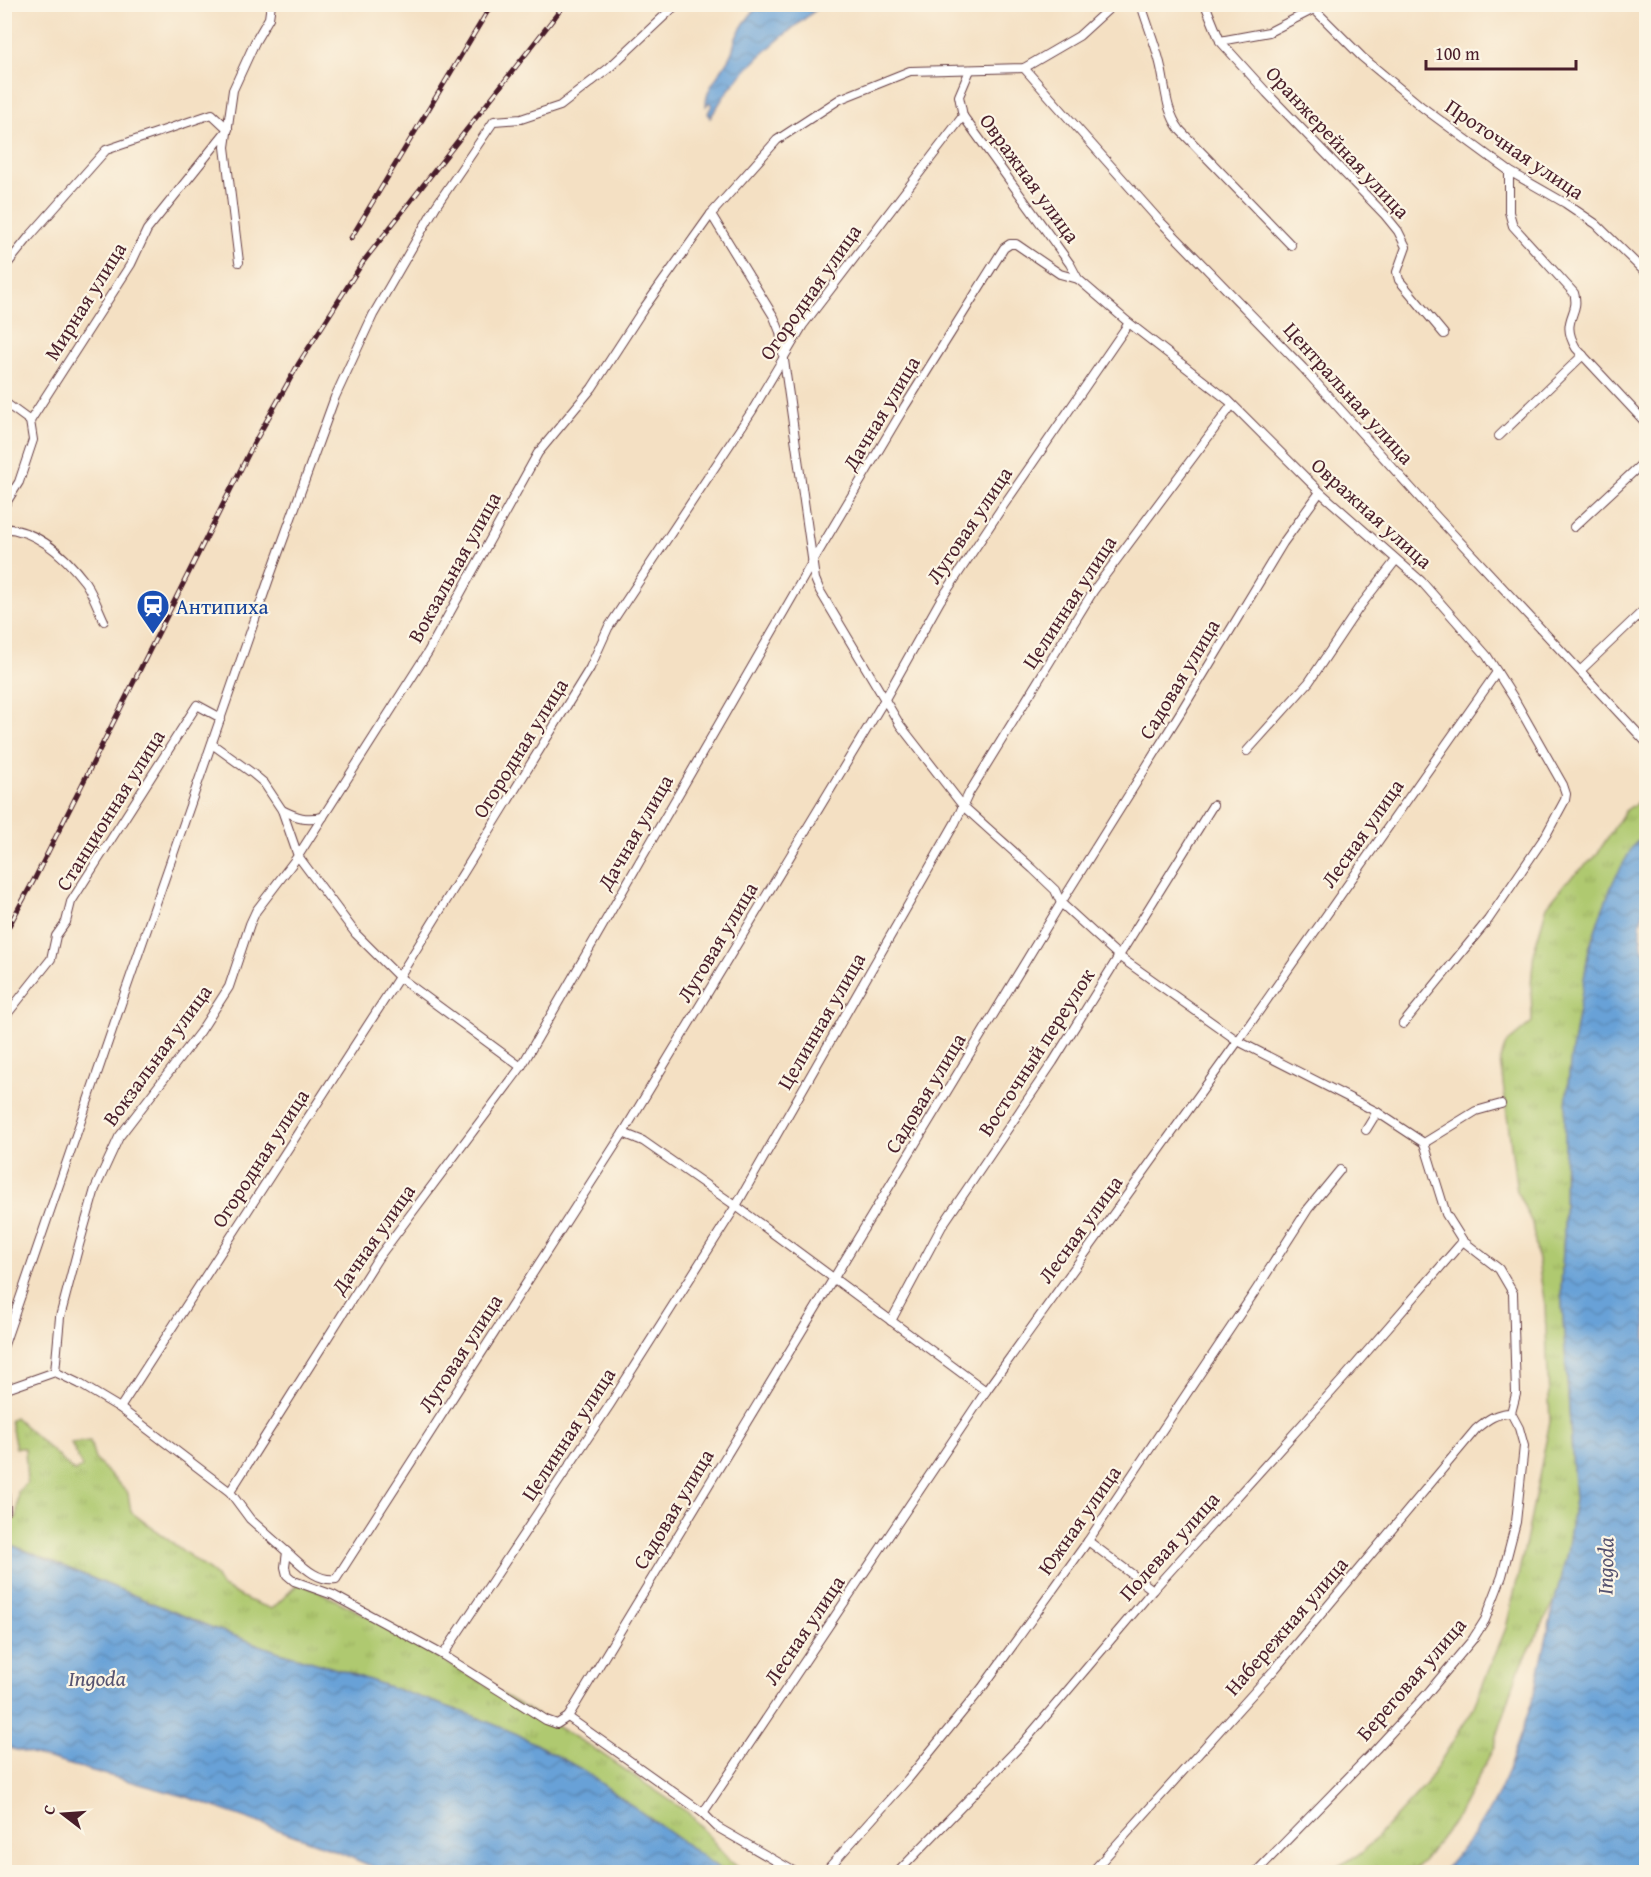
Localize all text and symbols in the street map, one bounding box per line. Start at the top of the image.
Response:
scale bar [1426,33,1576,71]
text: 100 m [1435,40,1480,67]
street label: Оранжерейная улица [1259,59,1417,225]
street label: Проточная улица [1439,91,1591,207]
street label: Овражная улица [972,107,1088,249]
street label: Огородная улица [751,218,869,366]
street label: Мирная улица [36,236,134,366]
street label: Центральная улица [1276,315,1422,471]
street label: Дачная улица [834,350,927,477]
street label: Овражная улица [1304,450,1440,576]
street label: Луговая улица [918,460,1020,590]
street label: Вокзальная улица [400,486,508,648]
street label: Целинная улица [1014,529,1124,675]
station icon: Антипиха [135,588,171,635]
place label: Антипиха [176,591,269,622]
street label: Садовая улица [1131,613,1227,745]
street label: Огородная улица [464,672,576,824]
street label: Станционная улица [48,723,172,897]
street label: Дачная улица [589,768,681,896]
street label: Лесная улица [1313,772,1411,894]
street label: Луговая улица [669,876,765,1008]
street label: Целинная улица [769,947,873,1095]
street label: Восточный переулок [970,962,1102,1142]
street label: Вокзальная улица [95,978,219,1132]
street label: Садовая улица [877,1027,973,1159]
street label: Огородная улица [203,1082,317,1234]
street label: Лесная улица [1030,1169,1130,1289]
street label: Дачная улица [323,1177,423,1301]
street label: Луговая улица [410,1288,510,1418]
street label: Целинная улица [513,1361,623,1507]
street label: Садовая улица [625,1443,721,1575]
street label: Южная улица [1030,1459,1128,1581]
street label: Полевая улица [1111,1484,1227,1608]
water label: Ingoda [1588,1537,1622,1595]
street label: Набережная улица [1217,1550,1355,1702]
street label: Лесная улица [756,1569,852,1691]
street label: Береговая улица [1349,1610,1473,1748]
water label: Ingoda [68,1662,126,1694]
north arrow [33,1784,93,1844]
text: С [36,1802,61,1817]

